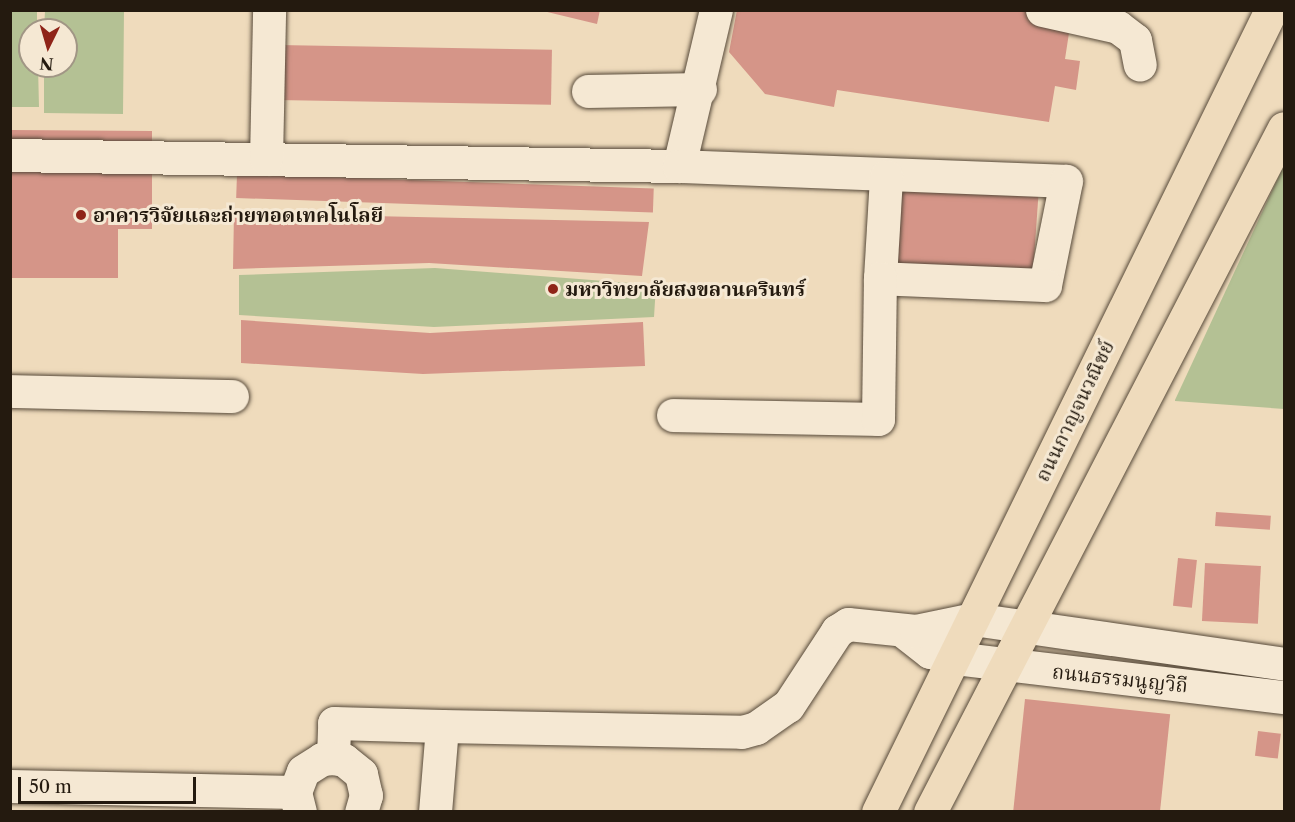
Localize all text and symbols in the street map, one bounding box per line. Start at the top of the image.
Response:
north arrow [18,18,78,78]
text: N [39,53,54,75]
place label: อาคารวิจัยและถ่ายทอดเทคโนโลยี [93,203,383,227]
marker: อาคารวิจัยและถ่ายทอดเทคโนโลยี [74,208,88,222]
place label: มหาวิทยาลัยสงขลานครินทร์ [565,277,805,301]
marker: มหาวิทยาลัยสงขลานครินทร์ [546,282,560,296]
street label: ถนนกาญจนวณิชย์ [1030,336,1120,486]
street label: ถนนธรรมนูญวิถี [1051,660,1189,698]
scale bar [21,765,200,803]
text: 50 m [29,776,72,798]

